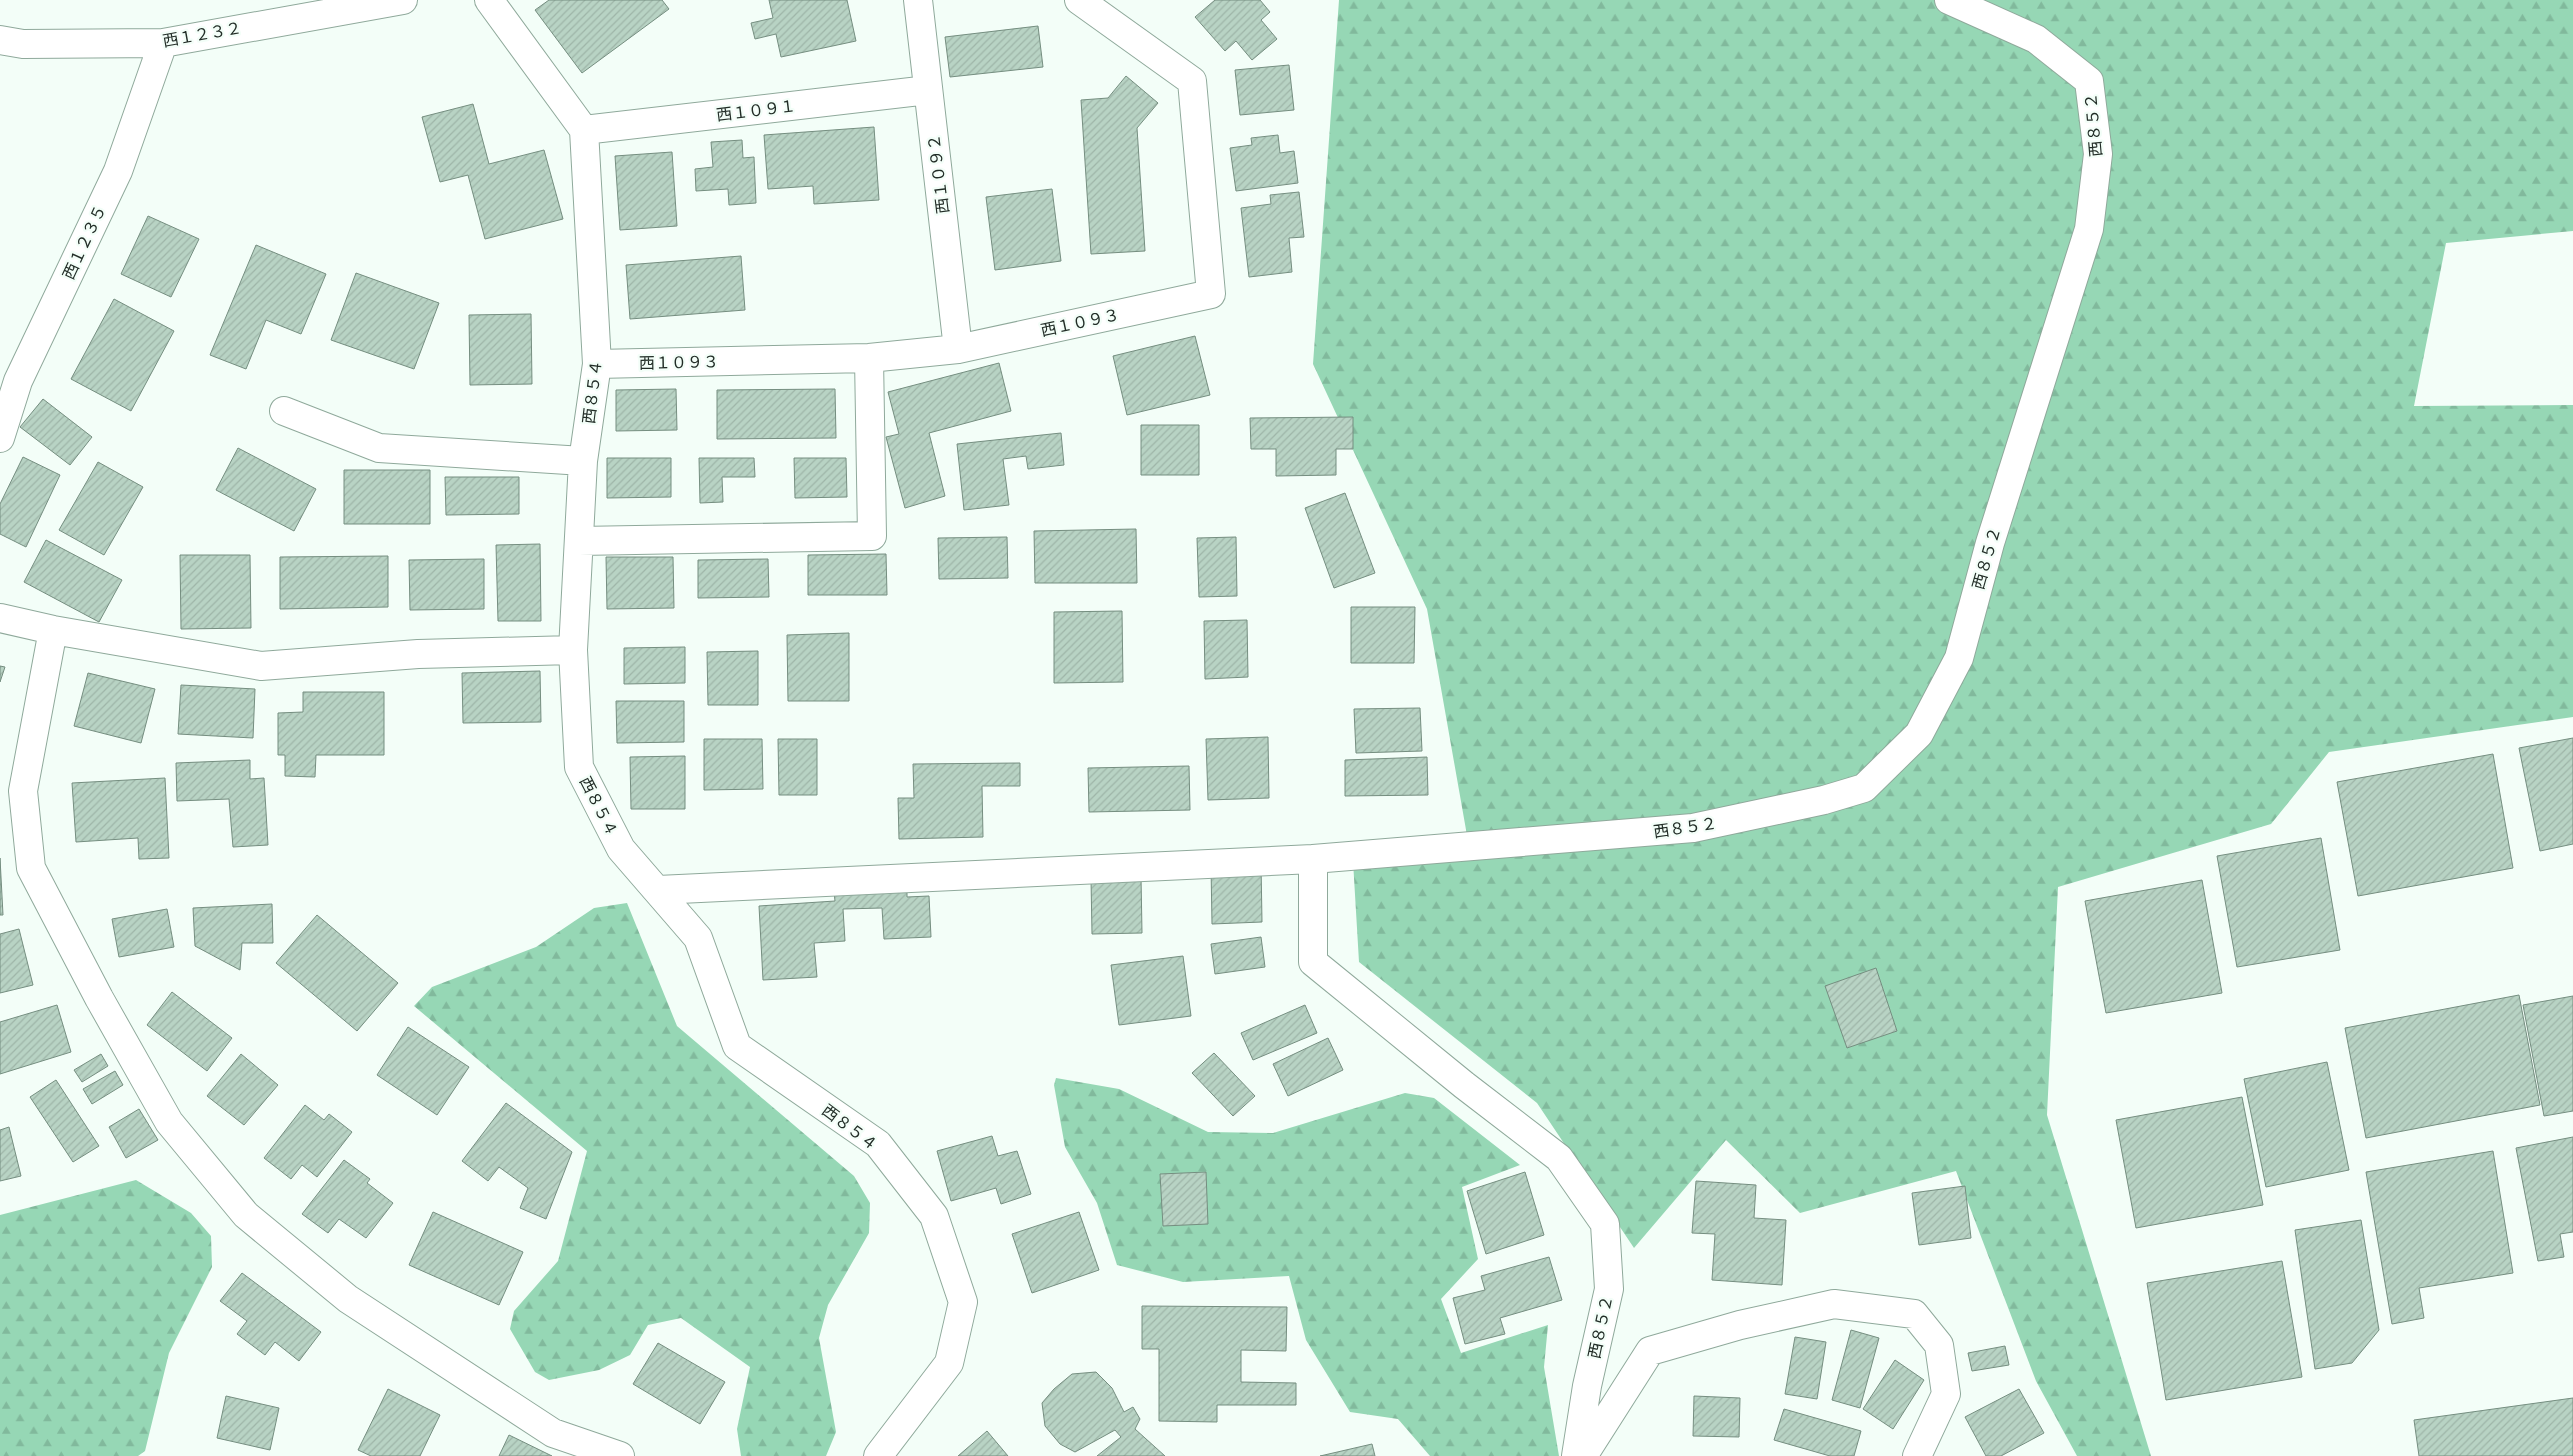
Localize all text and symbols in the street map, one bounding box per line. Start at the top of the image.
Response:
street label: 西１２３２ [161,17,243,52]
street label: 西８５２ [2080,92,2107,158]
street label: 西１０９１ [715,95,797,126]
street label: 西１０９２ [923,133,954,215]
street label: 西１２３５ [58,202,111,283]
street label: 西１０９３ [1039,304,1121,341]
street label: 西１０９３ [639,351,719,374]
street label: 西８５４ [578,359,607,425]
street label: 西８５２ [1968,524,2005,592]
street label: 西８５４ [575,773,622,840]
street label: 西８５２ [1652,813,1718,842]
street label: 西８５４ [818,1100,882,1155]
street label: 西８５２ [1584,1294,1617,1361]

